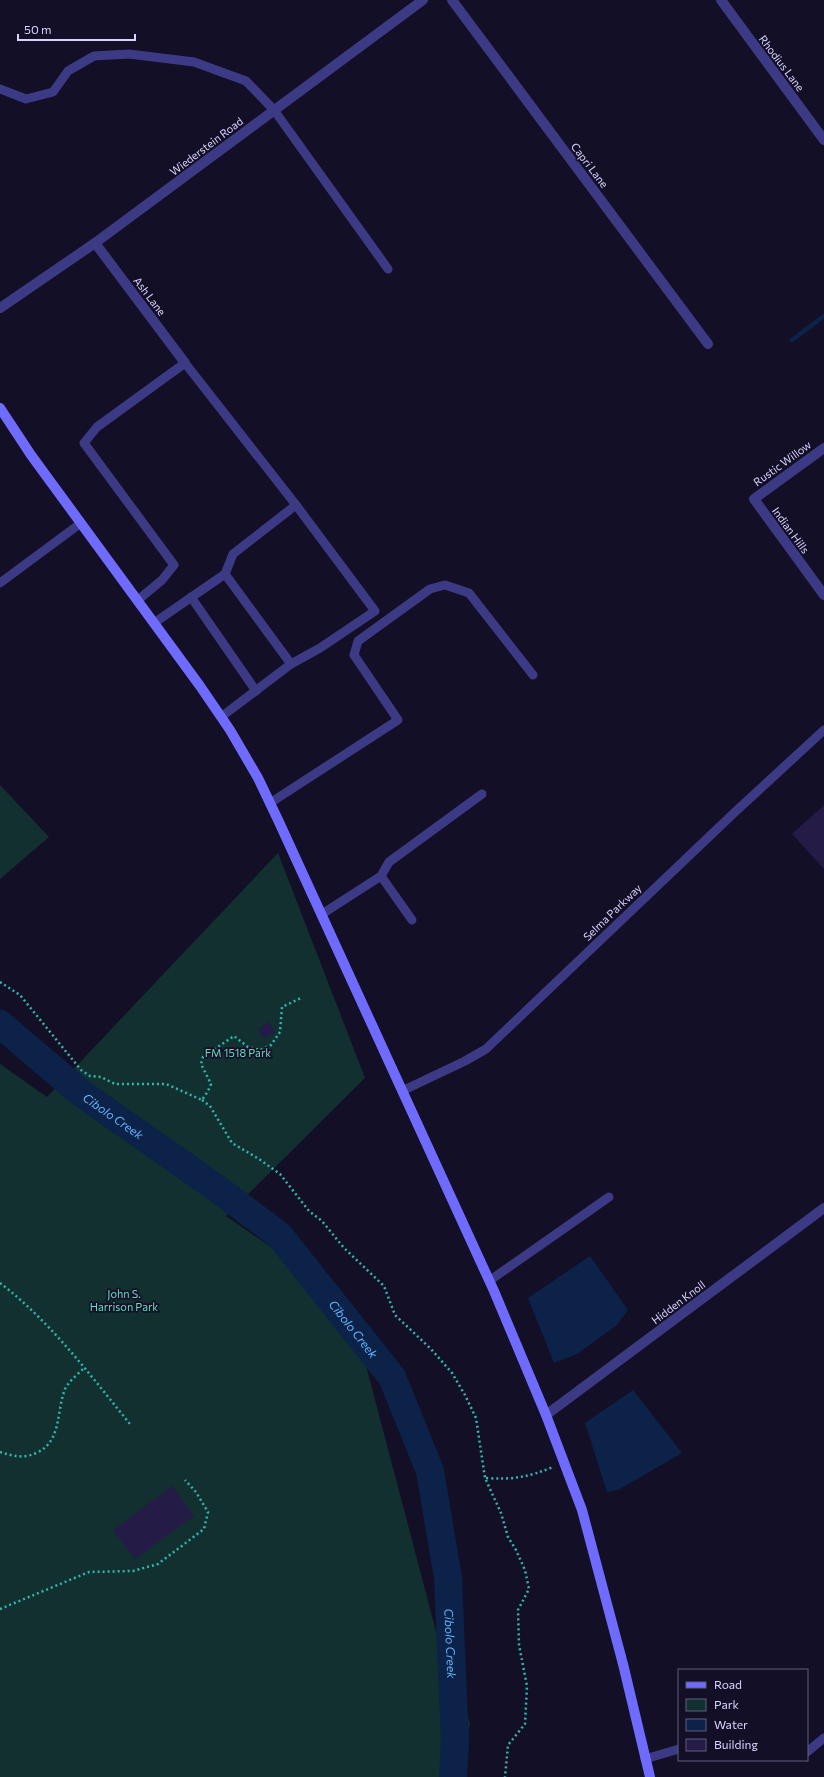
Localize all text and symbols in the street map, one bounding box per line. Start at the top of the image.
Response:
scale bar [18,16,135,42]
text: 50 m [24,22,52,36]
street label: Rhodius Lane [757,32,807,94]
street label: Wiederstein Road [167,114,245,178]
street label: Capri Lane [569,140,611,190]
street label: Ash Lane [131,274,169,318]
street label: Rustic Willow [751,438,814,488]
street label: Indian Hills [770,504,812,556]
street label: Selma Parkway [580,881,644,943]
park label: FM 1518 Park [205,1046,271,1059]
water label: Cibolo Creek [81,1090,147,1142]
street label: Hidden Knoll [649,1278,707,1326]
park label: John S. Harrison Park [90,1287,158,1313]
water label: Cibolo Creek [326,1297,381,1361]
water label: Cibolo Creek [442,1608,459,1679]
legend [678,1669,808,1761]
text: Road [714,1677,742,1691]
text: Park [714,1697,740,1711]
text: Water [714,1717,748,1731]
text: Building [714,1737,758,1751]

